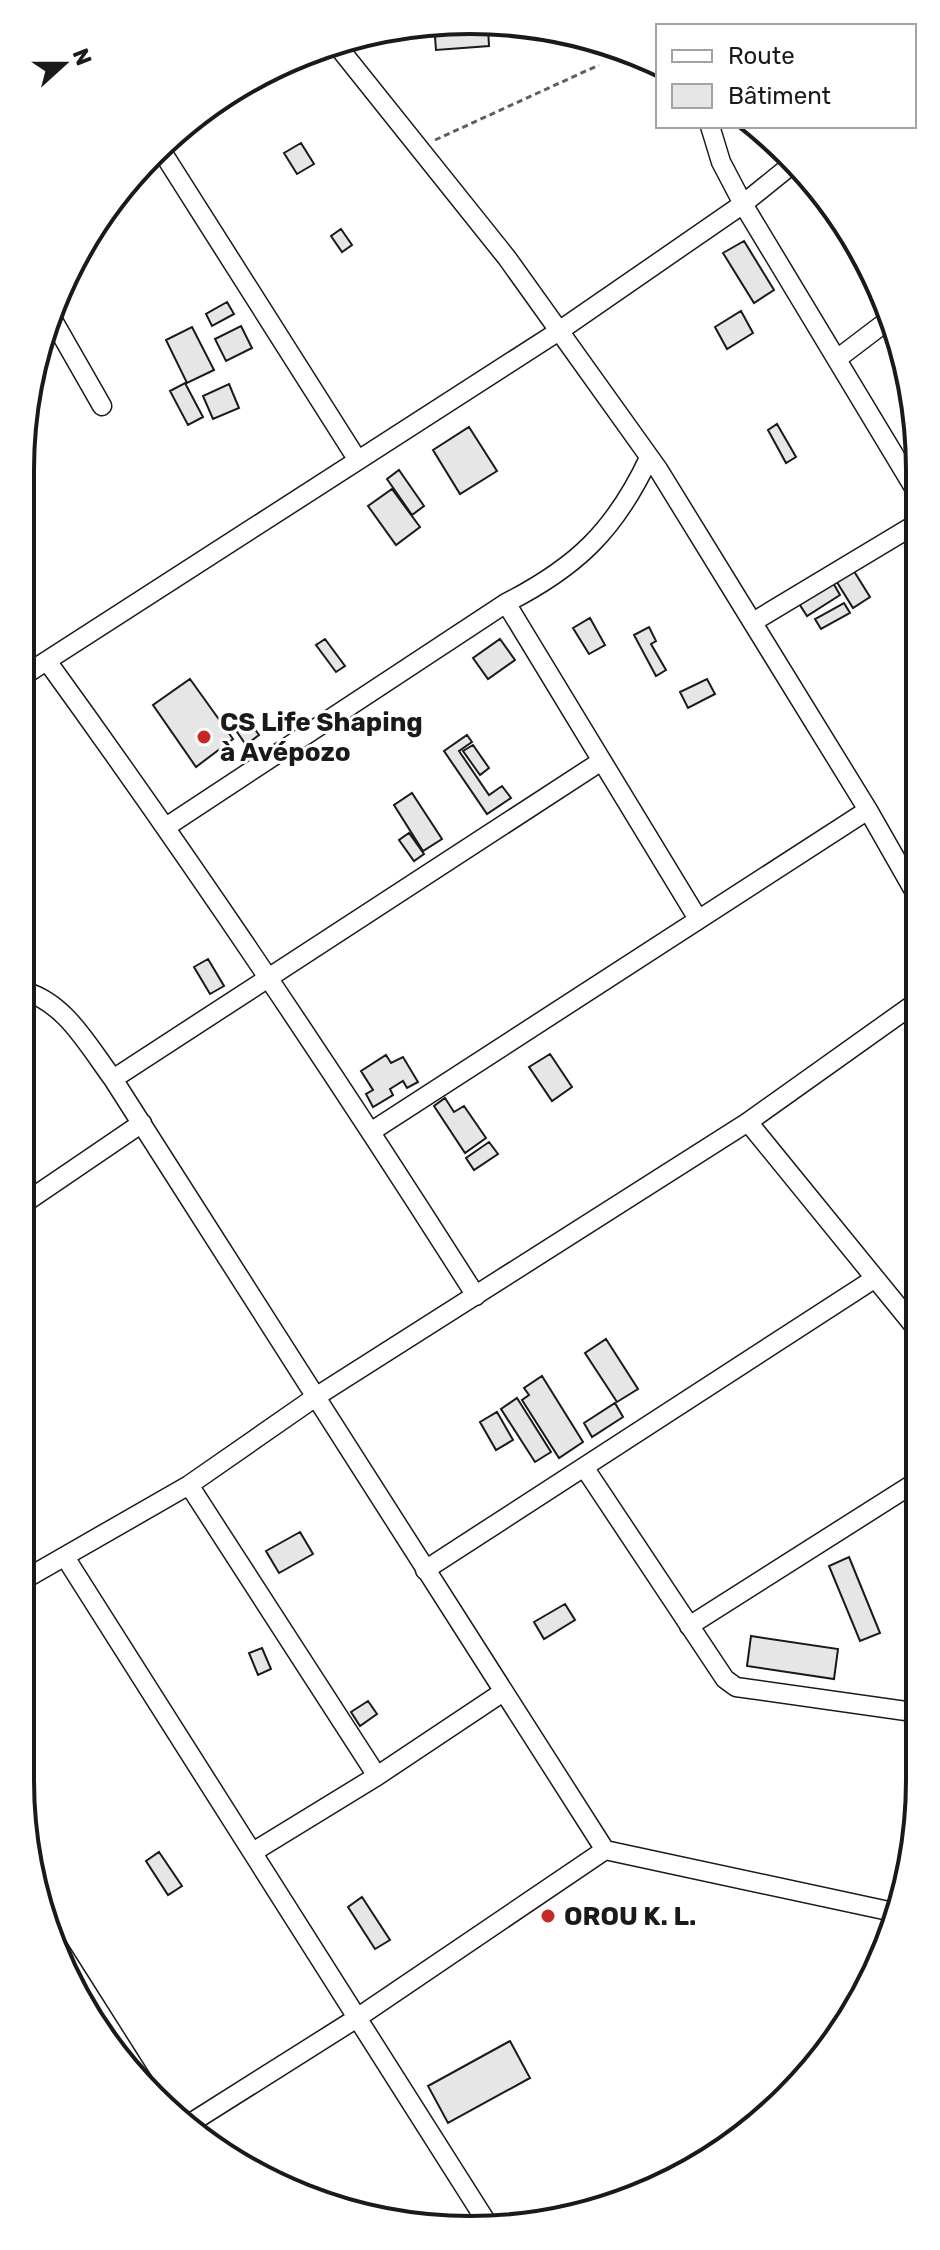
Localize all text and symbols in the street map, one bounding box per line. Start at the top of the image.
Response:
north arrow [24,24,104,104]
legend [656,24,916,128]
text: Route [728,42,795,70]
text: N [67,45,98,69]
text: Bâtiment [728,82,831,110]
place label: CS Life Shaping à Avépozo [220,707,423,768]
marker: CS Life Shaping à Avépozo [195,728,213,746]
place label: OROU K. L. [564,1901,696,1932]
marker: OROU K. L. [539,1907,557,1925]

